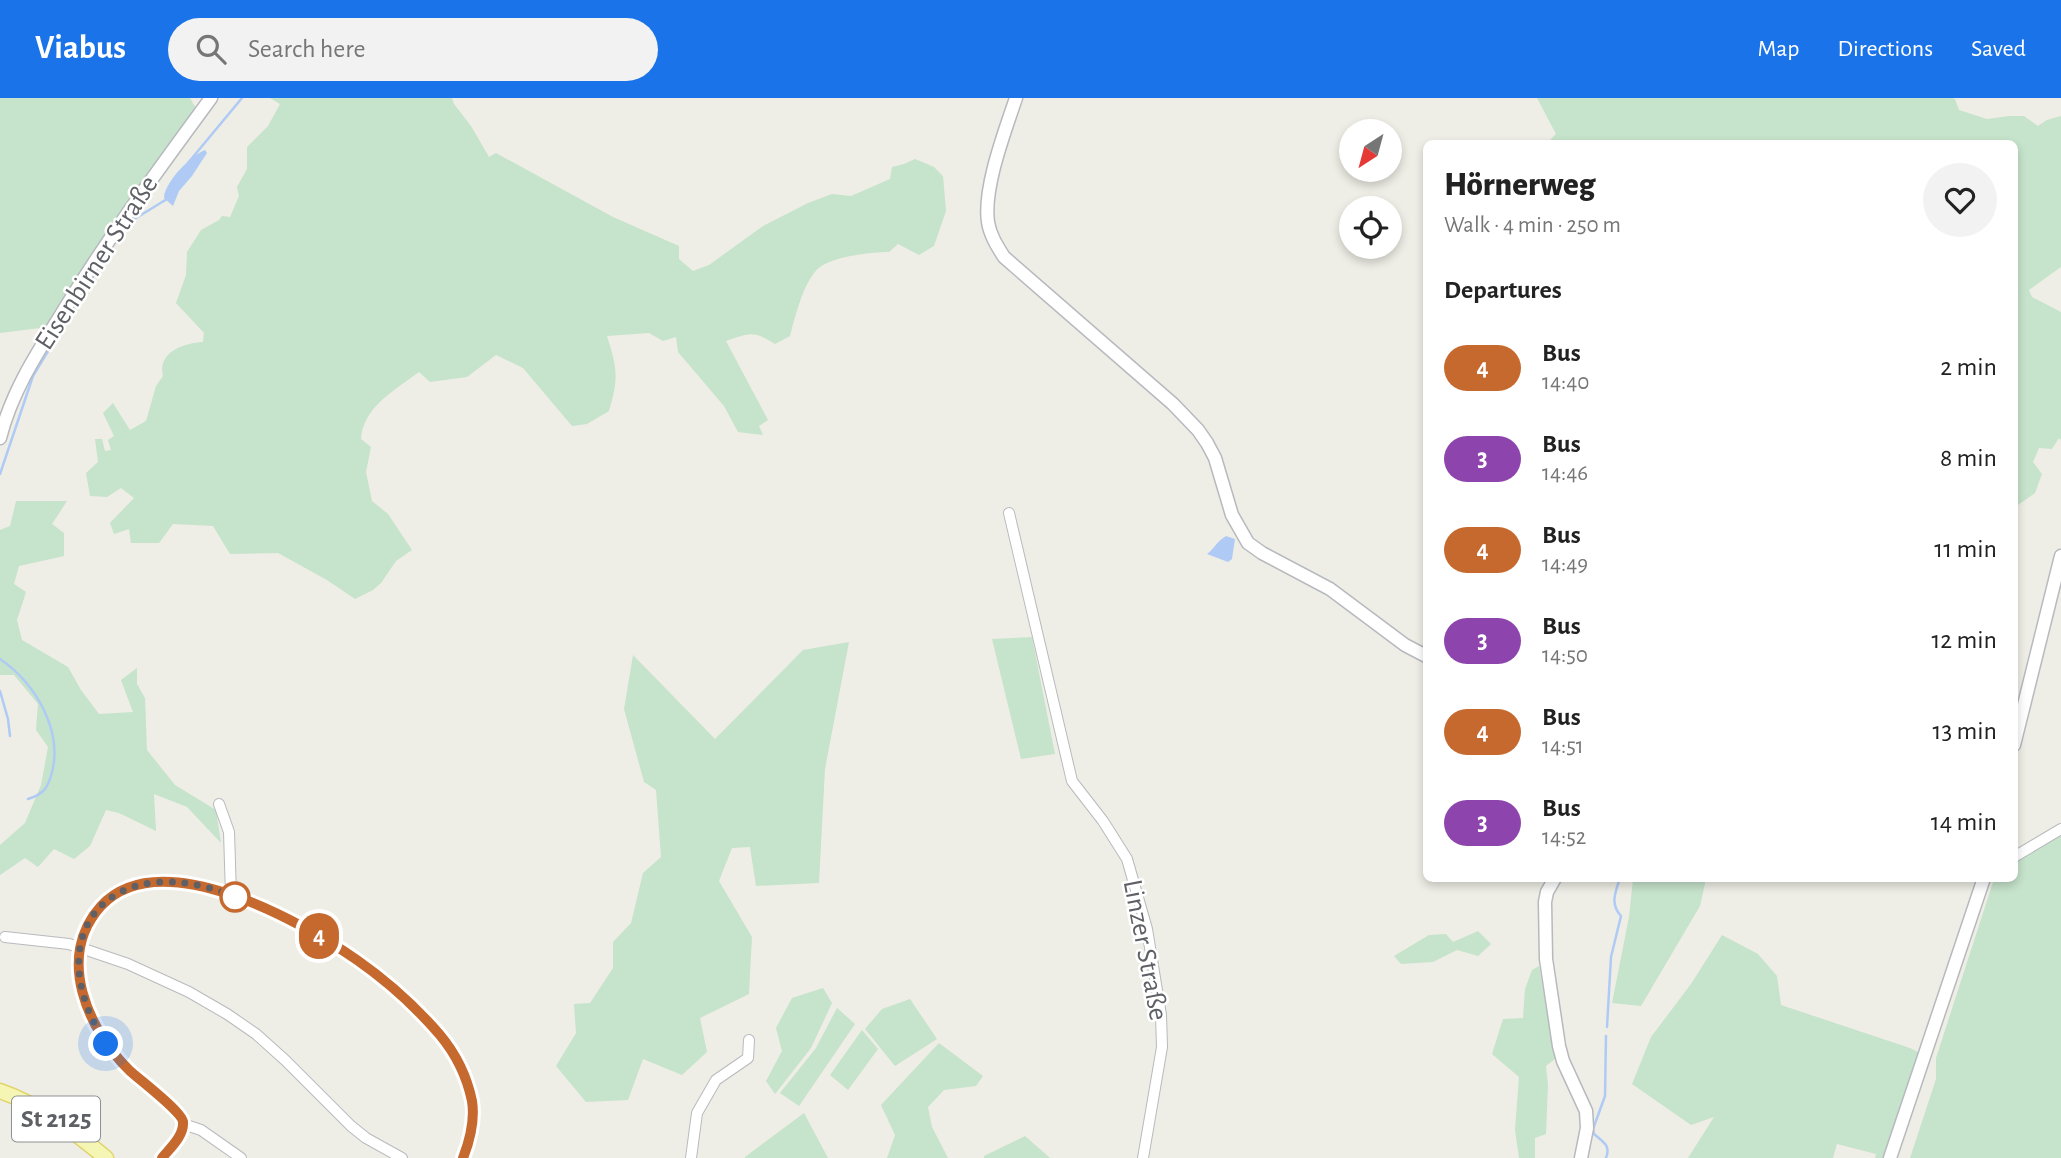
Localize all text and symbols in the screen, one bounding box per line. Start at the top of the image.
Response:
search box [168,18,658,81]
icon: search [192,30,230,68]
text: Viabus [35,32,126,65]
text: Search here [248,36,366,62]
text: Map [1757,37,1799,61]
text: Directions [1837,37,1933,61]
text: Saved [1971,37,2026,61]
north arrow [1339,119,1402,182]
map controls [1339,119,1402,259]
button: heart [1923,163,1997,237]
text: Hörnerweg [1444,169,1595,202]
street label: Eisenbirner Straße [30,171,164,355]
button: locate [1339,196,1402,259]
text: Walk · 4 min · 250 m [1444,214,1621,237]
text: Departures [1444,277,1562,303]
text: Bus [1542,340,1581,366]
text: 2 min [1940,354,1997,380]
text: 4 [1476,356,1489,380]
text: 14:40 [1542,371,1589,394]
text: Bus [1542,431,1581,457]
text: 8 min [1940,445,1997,471]
text: 3 [1477,447,1488,471]
text: 14:46 [1542,462,1588,485]
text: Bus [1542,522,1581,548]
text: 11 min [1934,536,1997,562]
text: 4 [1476,538,1489,562]
text: 14:49 [1542,553,1588,576]
text: Bus [1542,613,1581,639]
text: 12 min [1931,627,1997,653]
text: 3 [1477,629,1488,653]
text: 14:50 [1542,644,1588,667]
text: Bus [1542,704,1581,730]
text: 13 min [1933,718,1997,744]
text: 4 [1476,720,1489,744]
text: 14:51 [1542,735,1584,758]
text: Bus [1542,795,1581,821]
text: 14 min [1931,809,1997,835]
text: 3 [1477,811,1488,835]
text: 14:52 [1542,826,1586,849]
street label: Linzer Straße [1118,877,1172,1023]
unlabelled marker [220,882,250,912]
line badge: 4 [296,913,342,959]
text: 4 [313,924,325,948]
your location [88,1026,123,1061]
road number: St 2125 [12,1096,100,1142]

